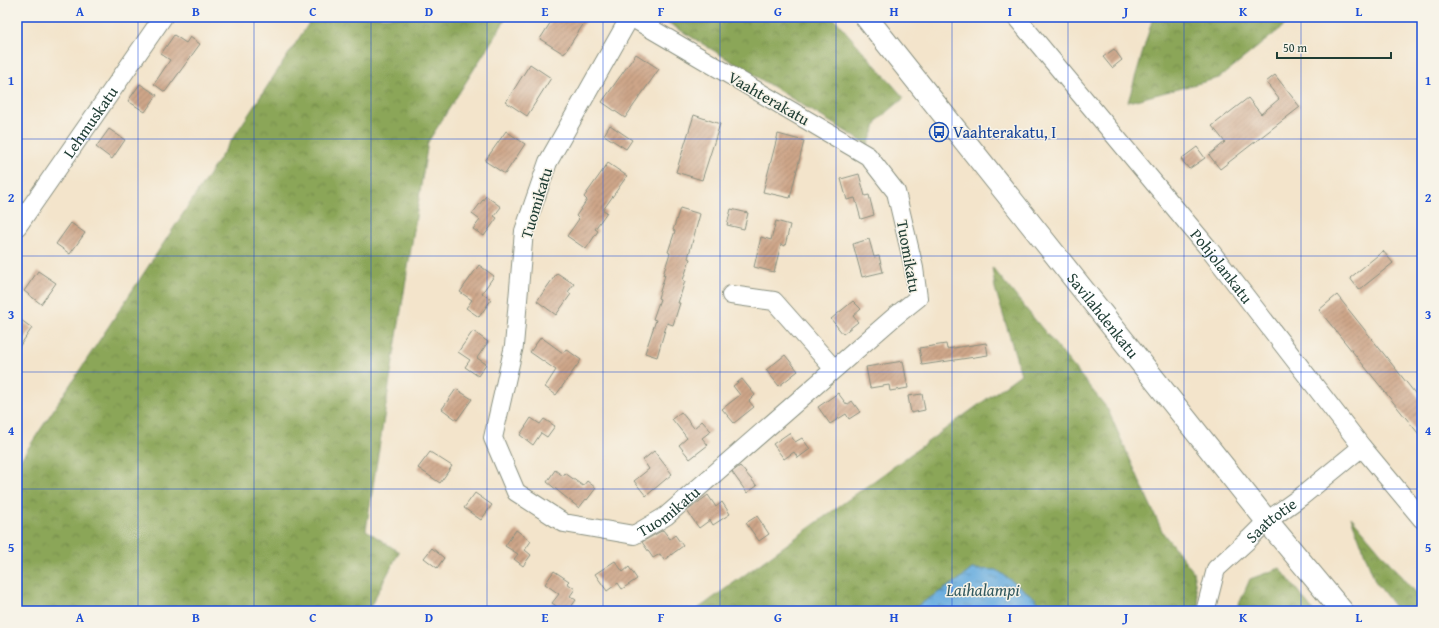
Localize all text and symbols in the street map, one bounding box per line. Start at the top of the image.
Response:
text: A [76,2,85,21]
text: B [192,2,200,21]
text: C [309,2,317,21]
text: D [425,2,433,21]
text: E [542,2,549,21]
text: F [658,2,665,21]
text: G [774,2,782,21]
text: H [889,2,899,21]
text: I [1008,2,1012,21]
text: J [1122,2,1129,21]
text: K [1239,2,1248,21]
text: L [1356,2,1363,21]
scale bar [1277,34,1391,60]
text: 50 m [1283,39,1307,56]
street label: Vaahterakatu [724,65,815,131]
text: 1 [8,71,14,90]
text: 1 [1425,71,1431,90]
street label: Lehmuskatu [57,81,124,163]
place label: Vaahterakatu, I [953,120,1056,144]
bus stop icon: Vaahterakatu, I [928,121,950,143]
street label: Tuomikatu [514,164,558,242]
text: 2 [8,188,15,207]
text: 2 [1425,188,1432,207]
street label: Tuomikatu [891,218,927,295]
street label: Pohjolankatu [1185,223,1259,309]
street label: Savilahdenkatu [1062,267,1145,363]
text: 3 [8,305,14,324]
text: 3 [1425,305,1431,324]
text: 4 [8,421,15,440]
text: 4 [1425,421,1432,440]
street label: Tuomikatu [632,480,705,543]
street label: Saattotie [1240,492,1301,548]
text: 5 [8,538,15,557]
text: 5 [1425,538,1432,557]
water label: Laihalampi [945,577,1020,602]
text: A [76,608,85,627]
text: B [192,608,200,627]
text: C [309,608,317,627]
text: D [425,608,433,627]
text: E [542,608,549,627]
text: F [658,608,665,627]
text: G [774,608,782,627]
text: H [889,608,899,627]
text: I [1008,608,1012,627]
text: J [1122,608,1129,627]
text: K [1239,608,1248,627]
text: L [1356,608,1363,627]

